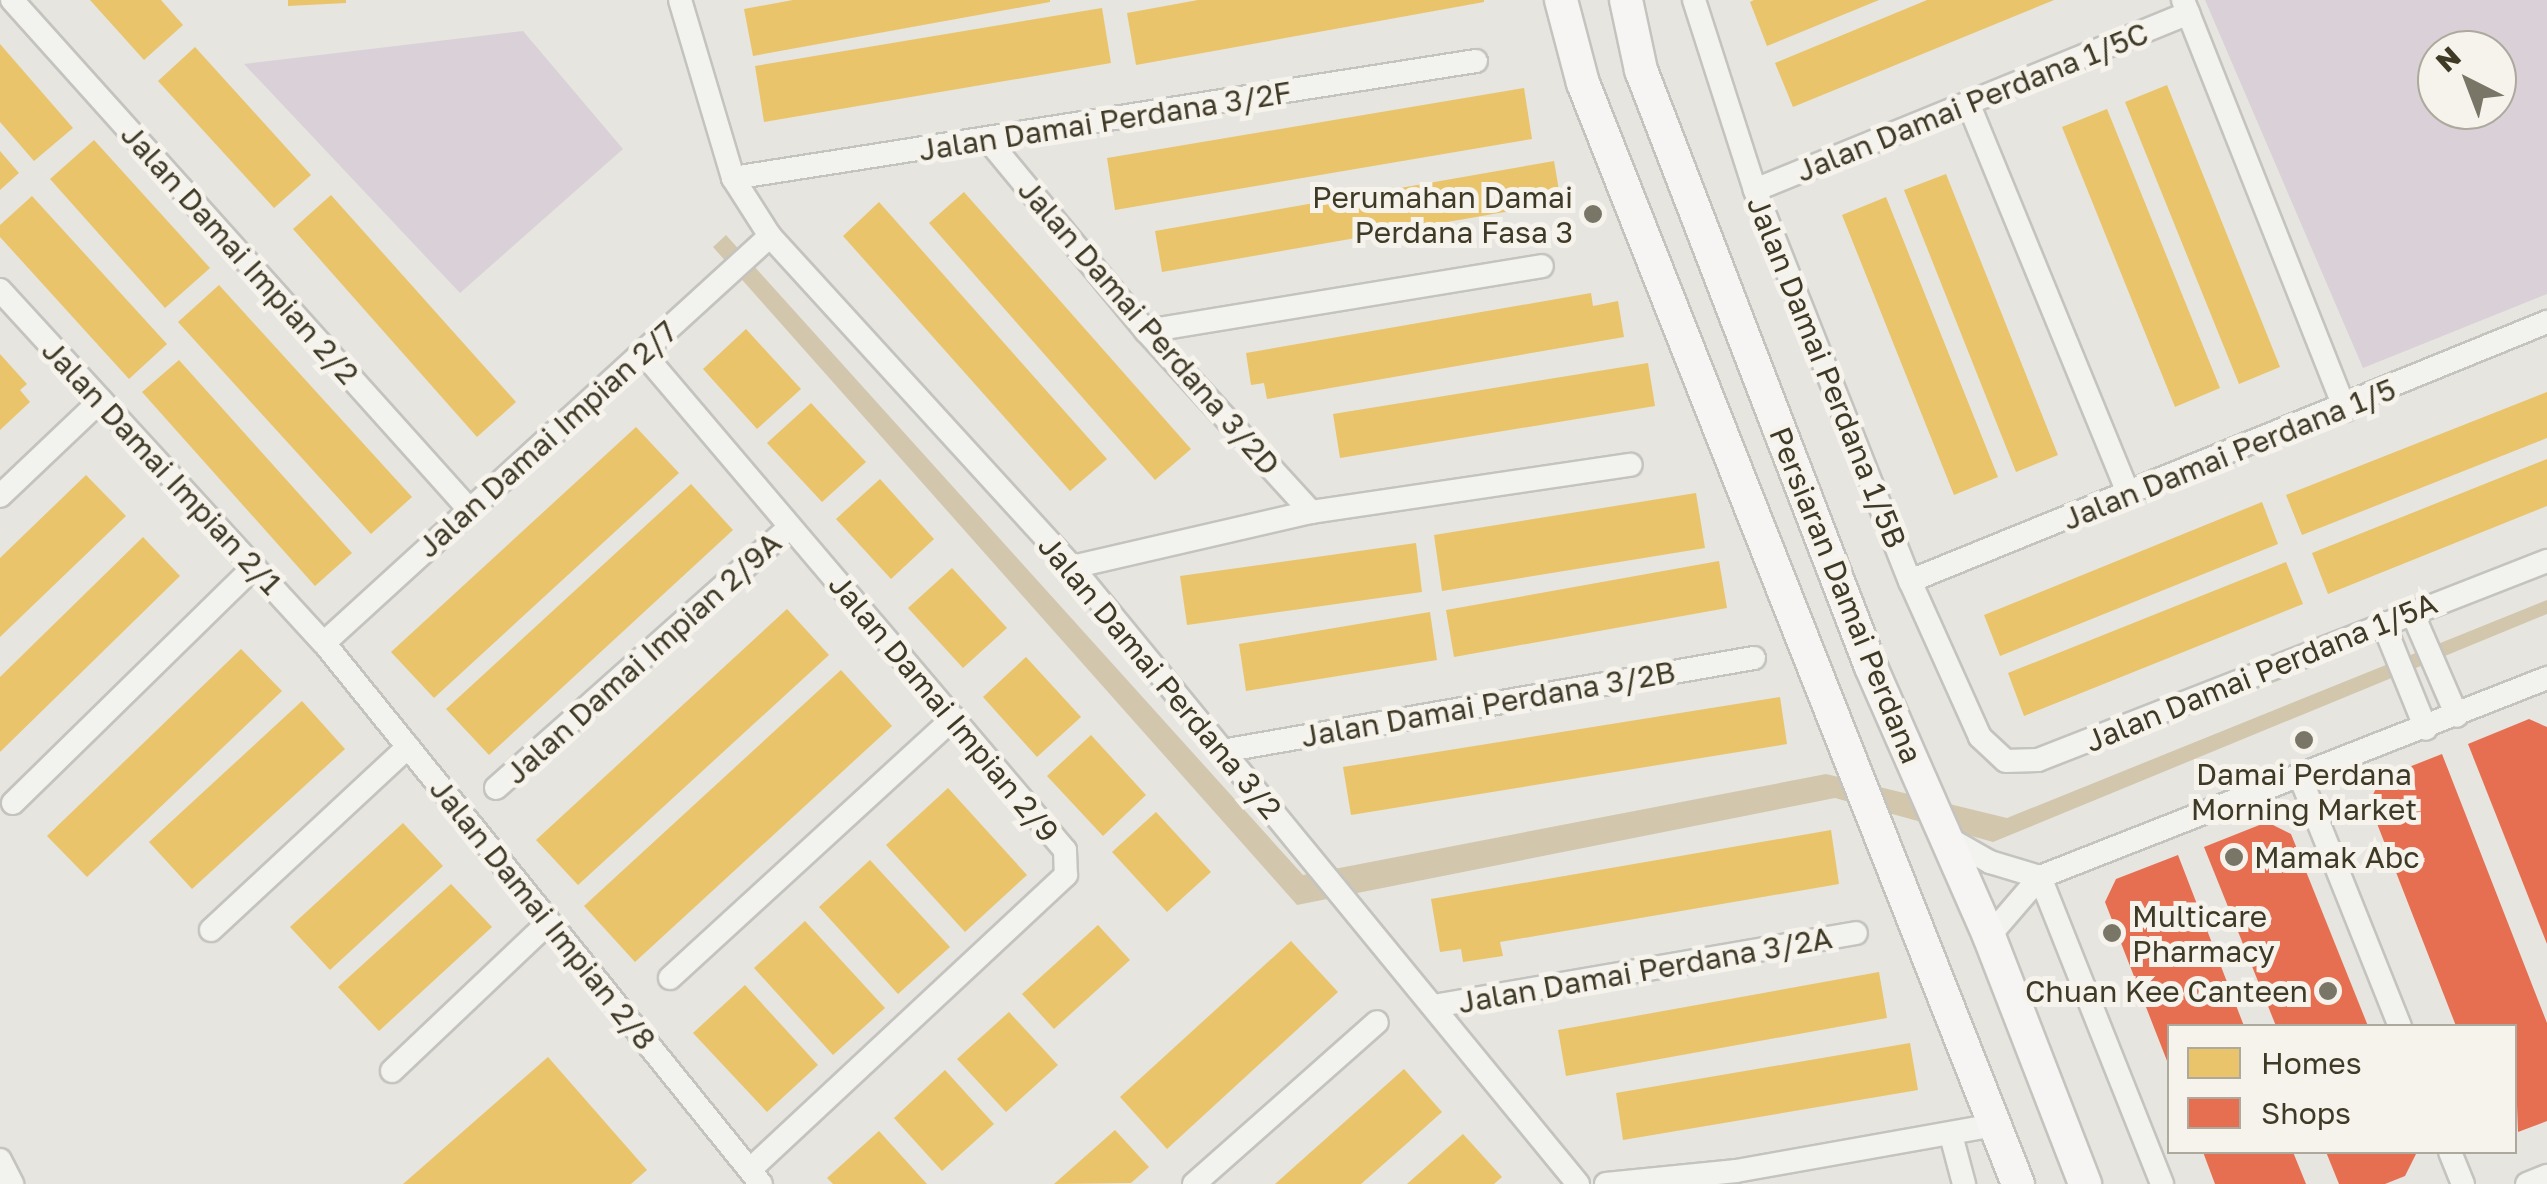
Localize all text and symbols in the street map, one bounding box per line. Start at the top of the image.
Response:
street label: Jalan Damai Perdana 1/5C [1791,15,2153,189]
north arrow [2417,30,2517,130]
text: N [2429,39,2467,78]
street label: Jalan Damai Perdana 3/2F [916,74,1294,168]
street label: Jalan Damai Impian 2/2 [114,116,366,392]
street label: Jalan Damai Perdana 3/2D [1011,172,1287,482]
place label: Perumahan Damai Perdana Fasa 3 [1312,179,1573,250]
street label: Jalan Damai Perdana 1/5B [1740,191,1914,553]
marker: Perumahan Damai Perdana Fasa 3 [1582,203,1604,225]
street label: Jalan Damai Impian 2/7 [410,313,684,565]
street label: Jalan Damai Impian 2/1 [35,332,289,602]
street label: Jalan Damai Perdana 1/5 [2057,371,2401,537]
street label: Persiaran Damai Perdana [1762,422,1930,768]
street label: Jalan Damai Impian 2/9A [498,525,788,791]
street label: Jalan Damai Perdana 3/2 [1031,528,1289,826]
street label: Jalan Damai Impian 2/9 [821,567,1067,849]
street label: Jalan Damai Perdana 1/5A [2080,585,2442,759]
street label: Jalan Damai Perdana 3/2B [1298,653,1678,755]
marker: Damai Perdana Morning Market [2293,729,2315,751]
place label: Damai Perdana Morning Market [2191,756,2417,826]
street label: Jalan Damai Impian 2/8 [422,771,664,1057]
place label: Mamak Abc [2254,839,2420,875]
marker: Mamak Abc [2223,846,2245,868]
place label: Multicare Pharmacy [2132,898,2275,968]
street label: Jalan Damai Perdana 3/2A [1455,919,1835,1021]
marker: Multicare Pharmacy [2101,922,2123,944]
place label: Chuan Kee Canteen [2025,973,2308,1009]
marker: Chuan Kee Canteen [2317,980,2339,1002]
legend [2167,1024,2517,1154]
text: Homes [2261,1045,2362,1081]
text: Shops [2261,1095,2351,1131]

